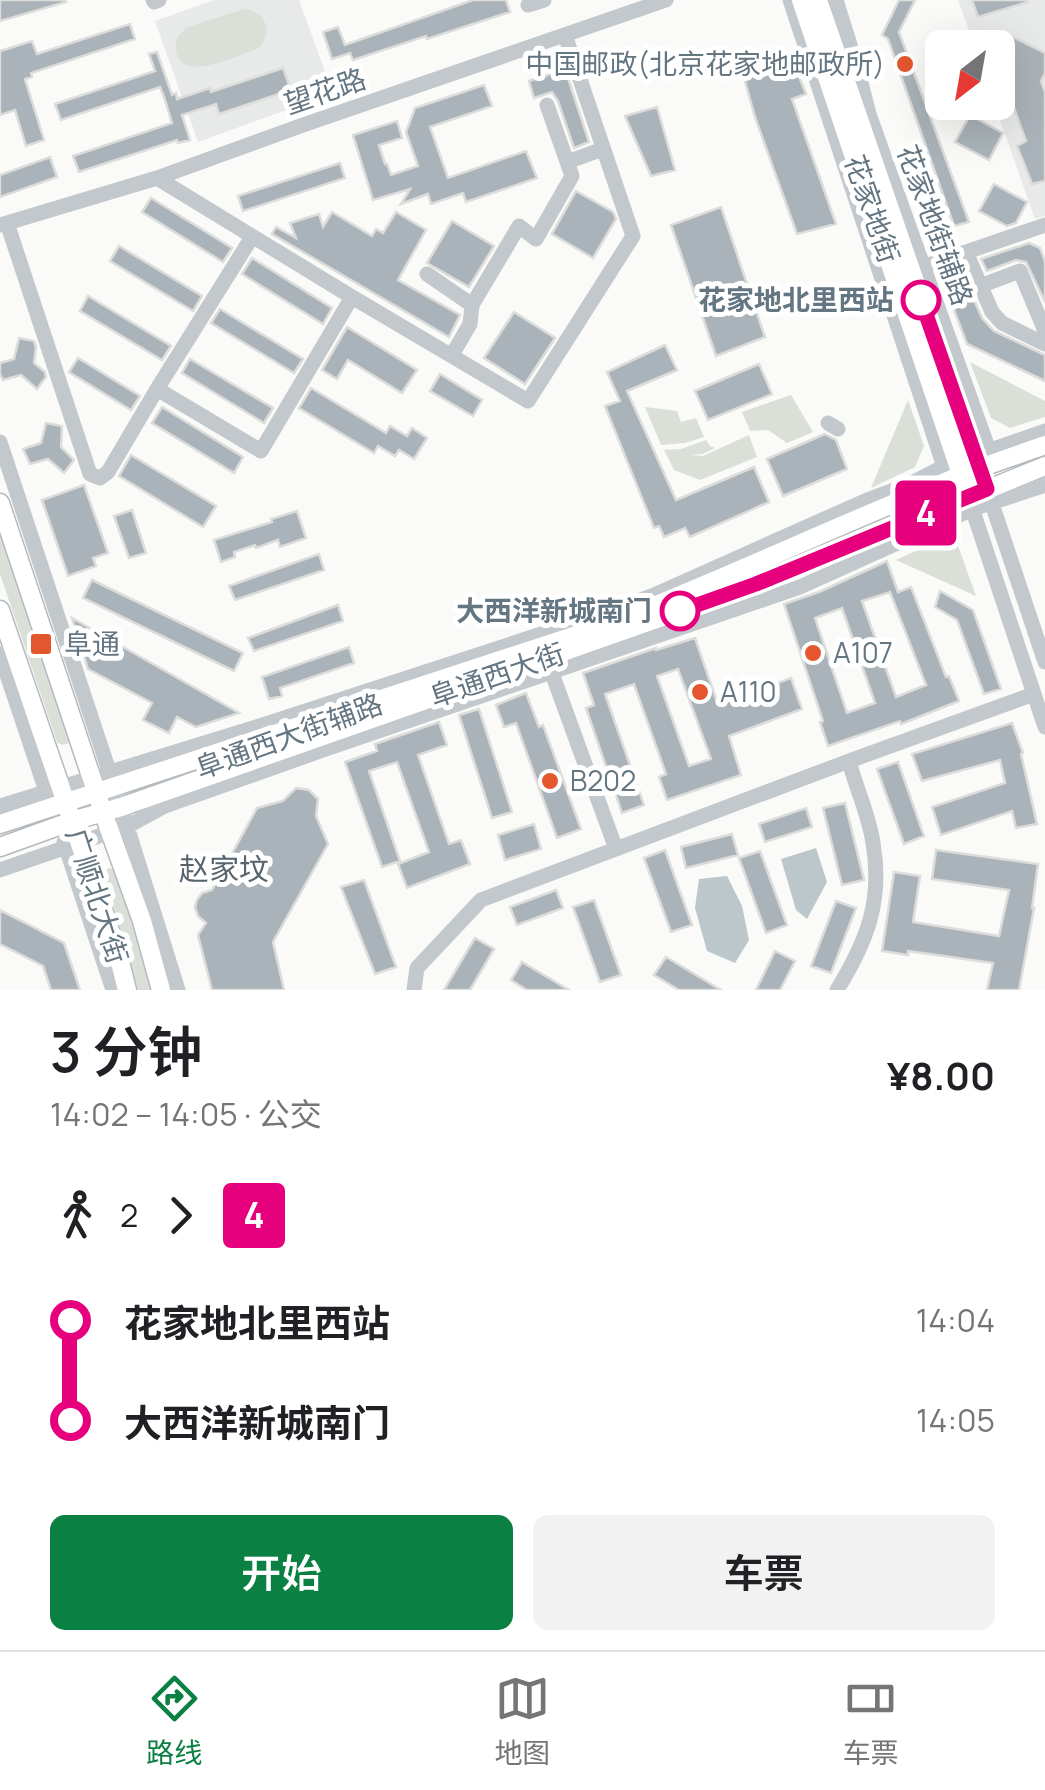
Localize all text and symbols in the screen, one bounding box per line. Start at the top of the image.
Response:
north arrow [925,30,1015,120]
map controls [925,30,1015,120]
place label: 中国邮政(北京花家地邮政所) [525,44,885,82]
marker: 中国邮政(北京花家地邮政所) [894,53,916,75]
street label: 望花路 [279,58,371,122]
street label: 花家地街辅路 [889,139,983,310]
street label: 花家地街 [837,150,909,268]
place label: 花家地北里西站 [698,280,894,318]
marker: 花家地北里西站 [902,281,940,319]
line badge: 4 [894,480,958,546]
text: 4 [915,489,937,537]
place label: 大西洋新城南门 [456,591,652,629]
marker: 大西洋新城南门 [661,592,699,630]
place label: 阜通 [64,624,120,662]
marker: 阜通 [28,631,54,657]
street label: 阜通西大街 [424,633,569,715]
place label: A107 [833,633,893,671]
marker: A107 [802,642,824,664]
place label: A110 [720,672,777,710]
marker: A110 [689,681,711,703]
street label: 阜通西大街辅路 [190,684,387,786]
place label: B202 [570,761,636,799]
marker: B202 [539,770,561,792]
street label: 广顺北大街 [58,823,138,968]
district label: 赵家坟 [179,848,269,889]
text: 3 分钟 [50,1013,202,1089]
text: ¥8.00 [887,1049,995,1101]
text: 14:02 – 14:05 · 公交 [50,1092,322,1136]
icon: walk [50,1188,105,1243]
icon: forward [153,1188,208,1243]
text: 4 [243,1191,265,1239]
text: 2 [120,1193,138,1237]
text: 花家地北里西站 [124,1296,390,1348]
text: 14:04 [916,1298,995,1342]
text: 大西洋新城南门 [124,1396,390,1448]
text: 14:05 [916,1398,995,1442]
button: 开始 [50,1515,513,1630]
button: 车票 [533,1515,995,1630]
tab: 路线 [146,1671,202,1771]
tab: 地图 [494,1671,551,1771]
tab: 车票 [843,1671,899,1771]

